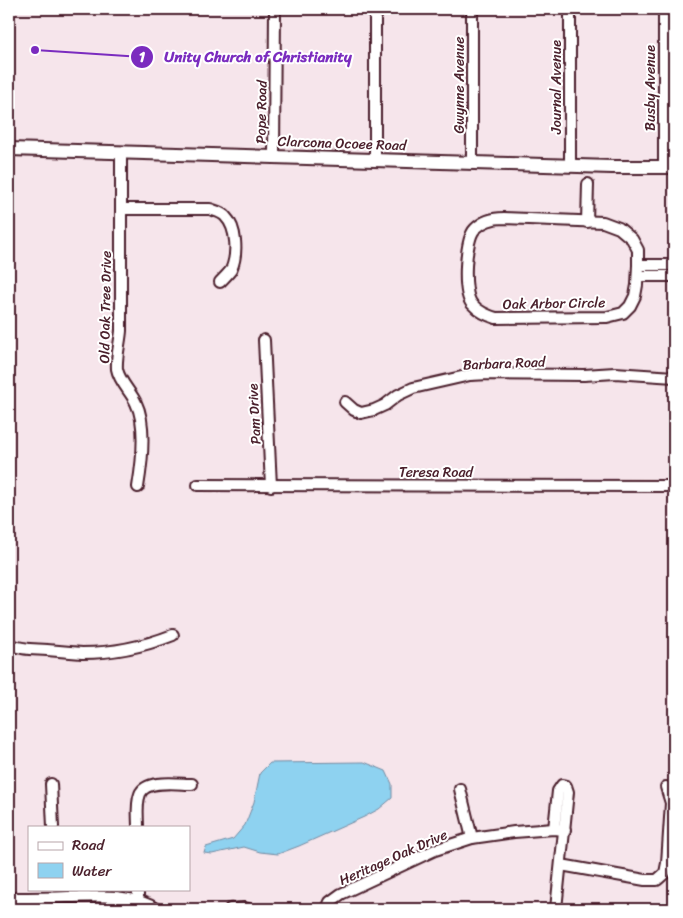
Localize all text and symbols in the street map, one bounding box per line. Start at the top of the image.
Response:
street label: Gwynne Avenue [447,37,472,133]
street label: Journal Avenue [544,40,569,135]
callout: Unity Church of Christianity [130,42,362,72]
text: 1 [139,44,146,70]
text: Unity Church of Christianity [164,44,352,70]
street label: Busby Avenue [638,45,663,131]
street label: Pope Road [248,78,275,144]
street label: Clarcona Ocoee Road [277,129,408,158]
street label: Old Oak Tree Drive [92,250,119,364]
street label: Oak Arbor Circle [503,290,605,317]
street label: Barbara Road [462,350,547,377]
street label: Pam Drive [240,383,269,445]
street label: Teresa Road [399,460,475,485]
street label: Heritage Oak Drive [335,822,452,893]
legend [28,826,190,890]
text: Road [72,832,105,858]
text: Water [72,858,112,884]

